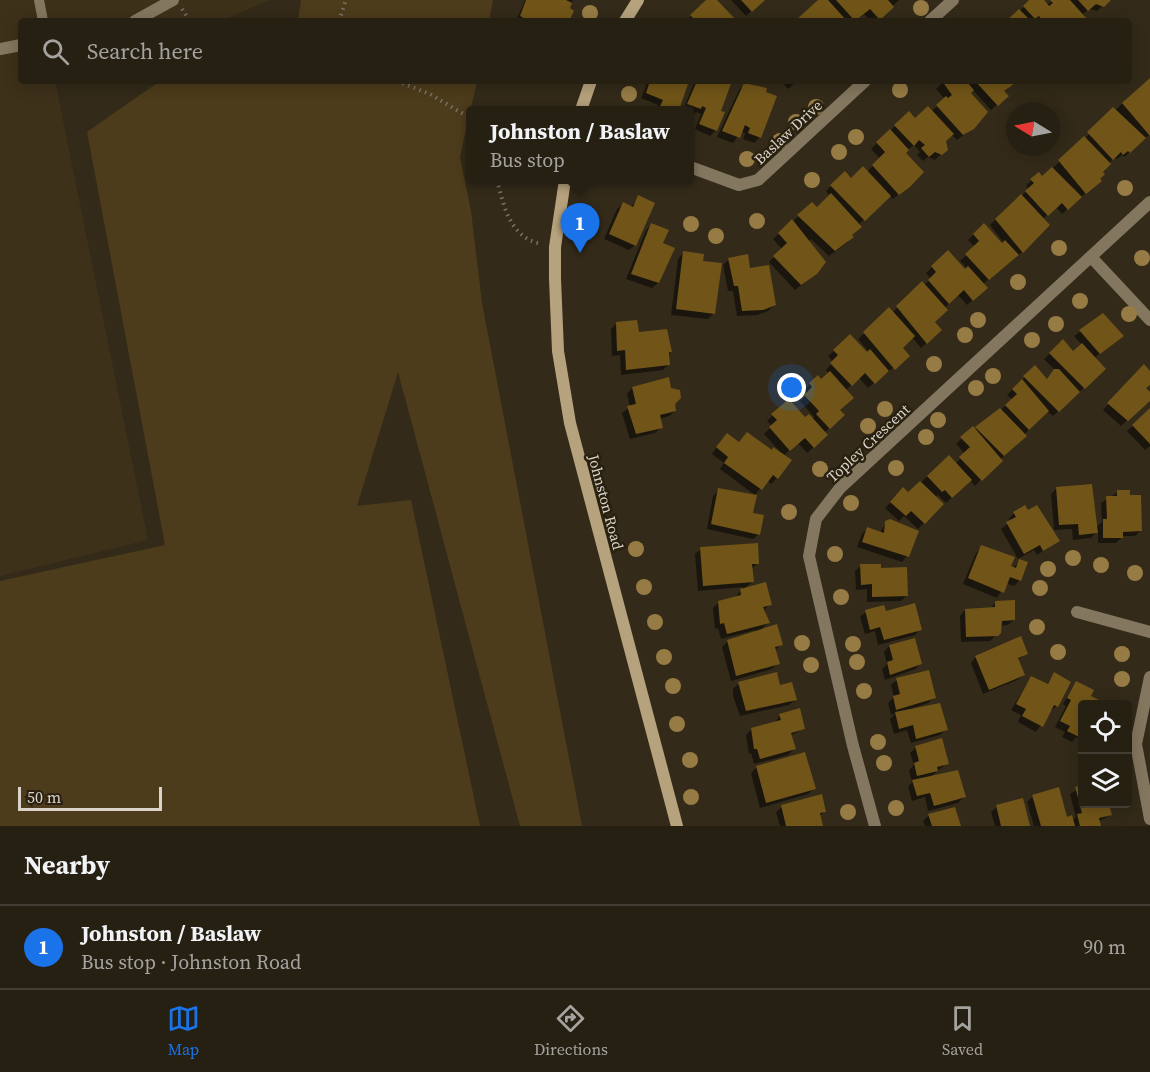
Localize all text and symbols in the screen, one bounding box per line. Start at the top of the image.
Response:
search box [18,18,1132,84]
icon: search [39,35,72,68]
text: Search here [87,36,203,66]
street label: Baslaw Drive [749,95,827,169]
north arrow [1006,102,1060,156]
popup [466,106,694,184]
text: Johnston / Baslaw [490,116,670,146]
text: Bus stop [490,146,565,174]
pin: 1 [560,204,600,253]
your location [777,373,806,402]
street label: Topley Crescent [822,399,914,487]
street label: Johnston Road [583,451,629,552]
map controls [1078,700,1132,808]
button: locate [1078,700,1132,754]
button: layers [1078,754,1132,808]
scale bar [18,784,162,812]
text: 50 m [27,786,61,808]
text: Nearby [24,847,110,883]
text: Johnston / Baslaw [81,918,261,948]
text: 1 [38,933,49,961]
text: 90 m [1083,933,1126,961]
text: Bus stop · Johnston Road [81,948,301,976]
tab: Map [167,1002,200,1060]
tab: Directions [534,1002,608,1060]
tab: Saved [942,1002,983,1060]

